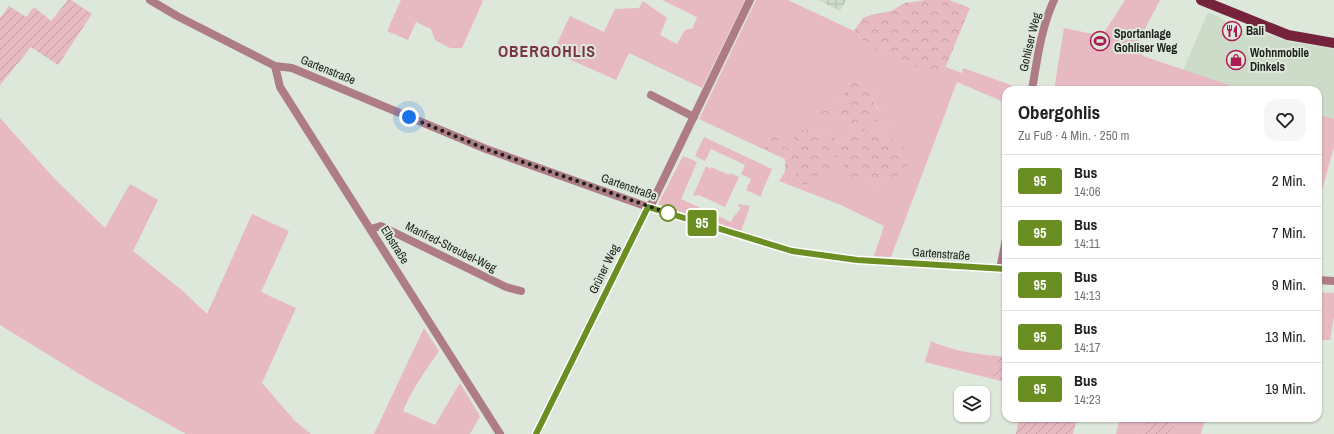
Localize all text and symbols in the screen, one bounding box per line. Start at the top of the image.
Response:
street label: Gohliser Weg [1015,10,1045,73]
restaurant icon: Bali [1221,20,1243,42]
place label: Bali [1246,23,1264,39]
place label: Sportanlage Gohliser Weg [1114,26,1177,56]
sports icon: Sportanlage Gohliser Weg [1089,30,1111,52]
district label: OBERGOHLIS [498,40,596,62]
place label: Wohnmobile Dinkels [1250,45,1309,75]
shop icon: Wohnmobile Dinkels [1225,49,1247,71]
street label: Gartenstraße [298,52,358,88]
text: Obergohlis [1018,99,1100,125]
button: heart [1264,99,1306,141]
your location [399,107,419,127]
text: Zu Fuß · 4 Min. · 250 m [1018,127,1129,144]
text: Bus [1074,162,1097,183]
street label: Gartenstraße [599,170,659,204]
text: 2 Min. [1272,170,1306,191]
text: 95 [1034,172,1046,190]
text: 14:06 [1074,183,1101,200]
unlabelled marker [659,204,677,222]
line badge: 95 [684,210,720,236]
text: 95 [696,214,708,232]
text: Bus [1074,214,1097,235]
street label: Manfred-Streubel-Weg [403,218,500,276]
text: 7 Min. [1272,222,1306,243]
street label: Elbstraße [377,223,413,267]
text: 95 [1034,224,1046,242]
text: 14:11 [1074,235,1100,252]
street label: Grüner Weg [585,241,623,297]
street label: Gartenstraße [912,244,970,264]
text: Bus [1074,266,1097,287]
text: 9 Min. [1272,274,1306,295]
text: 95 [1034,276,1046,294]
text: 14:13 [1074,287,1101,304]
text: Bus [1074,318,1097,339]
text: 13 Min. [1265,326,1306,347]
text: 95 [1034,328,1046,346]
text: 14:17 [1074,339,1101,356]
text: Bus [1074,370,1097,391]
text: 19 Min. [1265,378,1306,399]
text: 95 [1034,380,1046,398]
map controls [954,386,990,422]
button: layers [954,386,990,422]
text: 14:23 [1074,391,1101,408]

